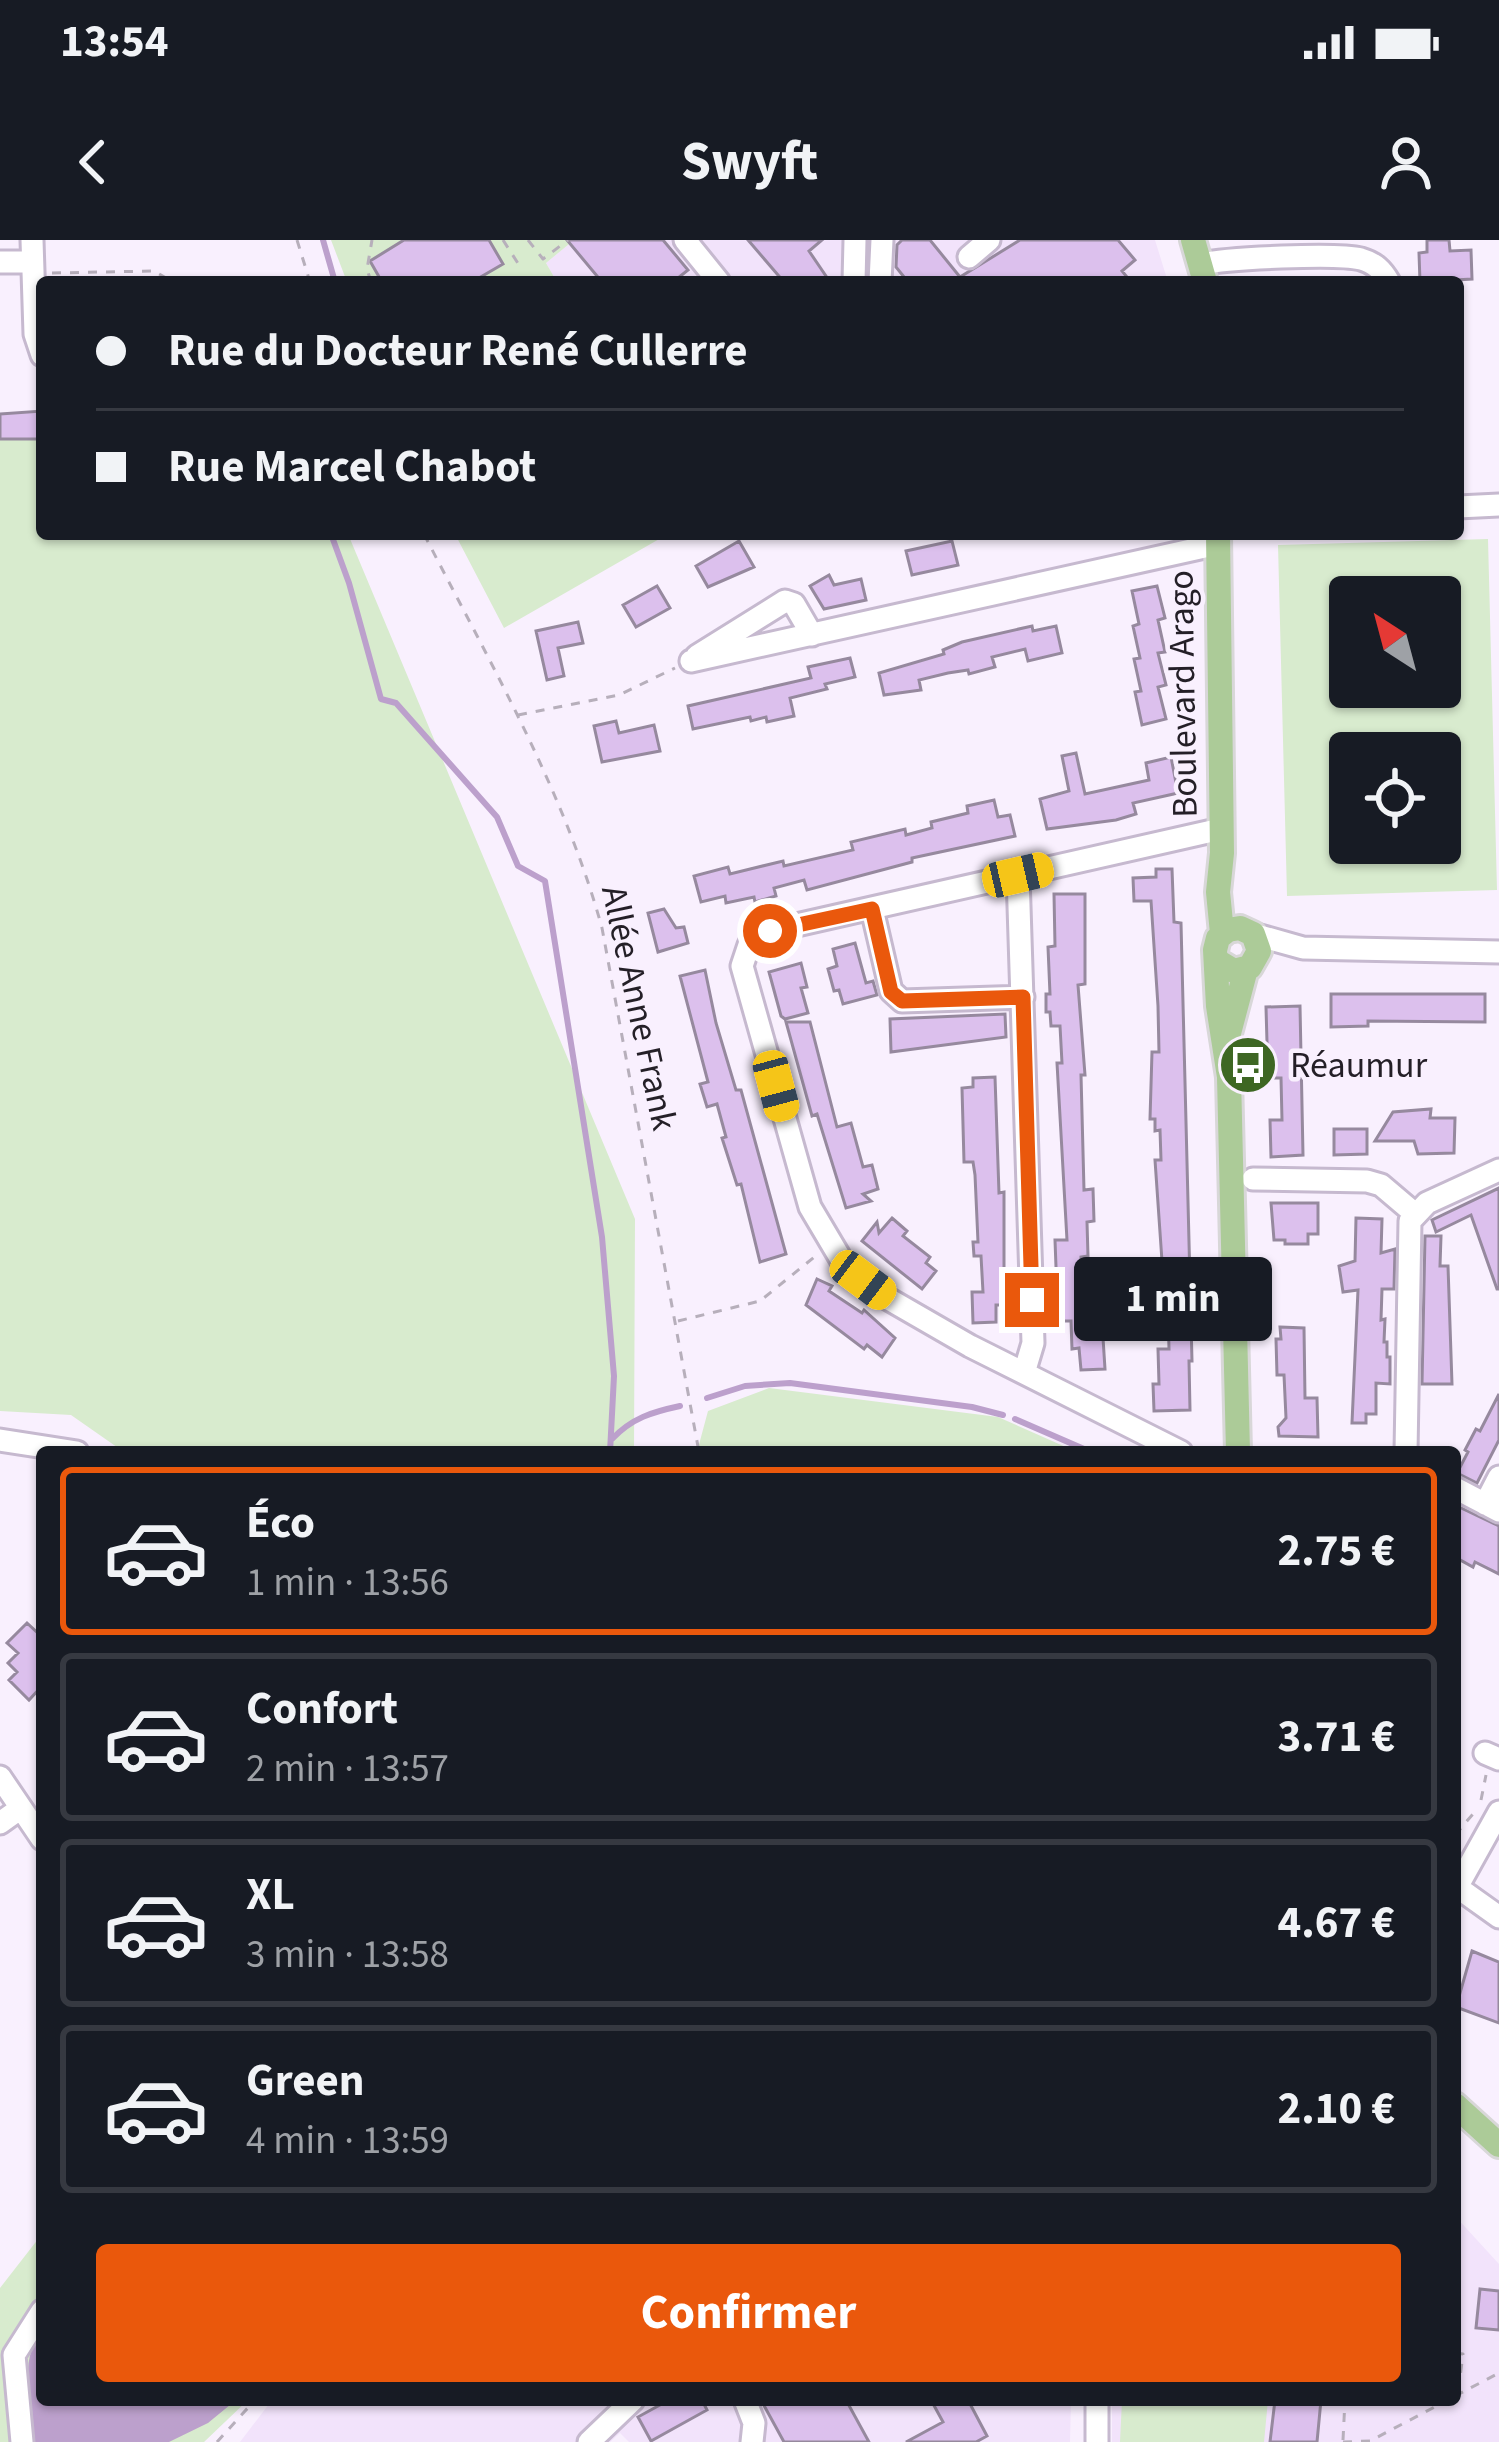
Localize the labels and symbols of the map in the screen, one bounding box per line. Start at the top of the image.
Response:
street label: Boulevard Arago [1155,570,1211,818]
north arrow [1329,576,1461,708]
car [979,849,1057,901]
street label: Allée Anne Frank [588,881,690,1135]
route start [743,904,797,958]
bus stop icon: Réaumur [1217,1034,1279,1096]
place label: Réaumur [1290,1040,1428,1091]
car [749,1047,803,1125]
car [823,1244,903,1316]
callout: 1 min [1074,1258,1272,1342]
route end [1005,1273,1059,1327]

